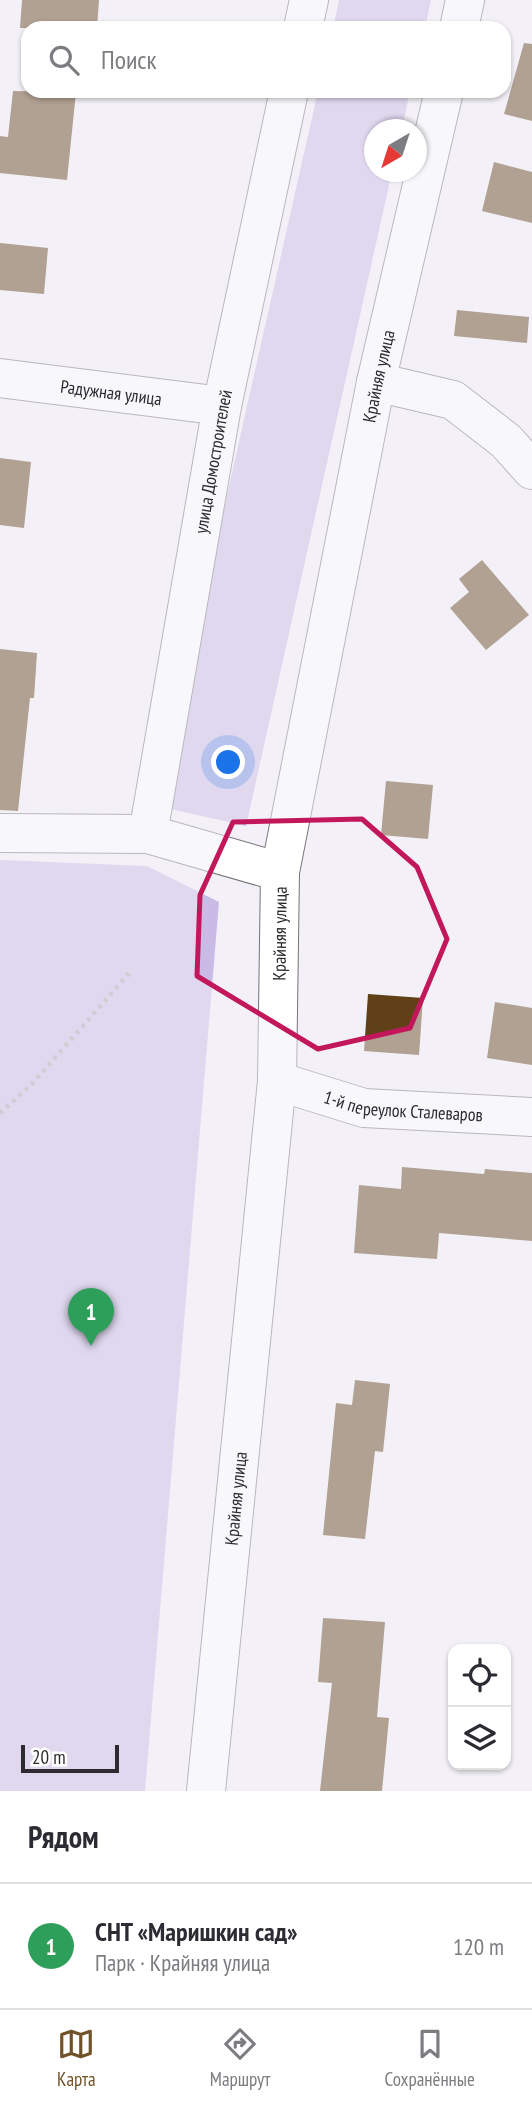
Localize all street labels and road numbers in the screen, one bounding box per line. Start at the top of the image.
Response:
street label: Крайняя улица [357,328,399,424]
street label: Радужная улица [59,374,163,410]
street label: улица Домостроителей [189,387,237,535]
street label: Крайняя улица [267,886,291,981]
street label: 1-й переулок Сталеваров [321,1085,483,1126]
street label: Крайняя улица [219,1450,251,1547]

